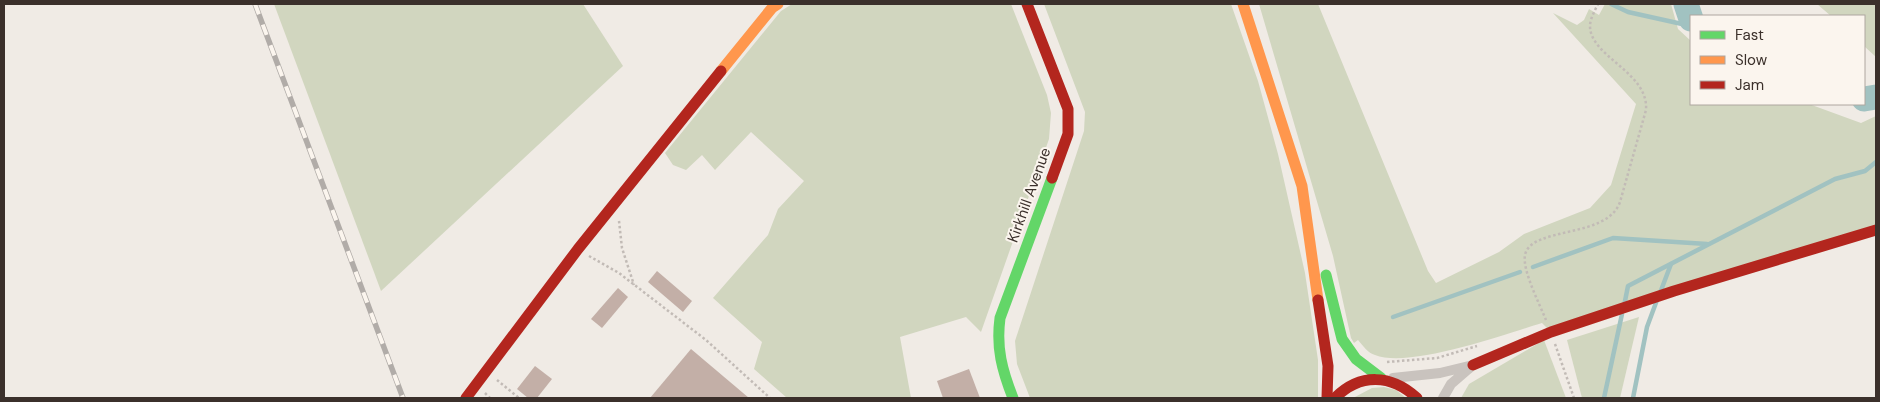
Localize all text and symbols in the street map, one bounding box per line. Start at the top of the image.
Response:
legend [1690,15,1865,105]
text: Fast [1735,25,1764,45]
text: Slow [1735,50,1768,70]
text: Jam [1735,75,1764,95]
street label: Kirkhill Avenue [1003,145,1055,245]

